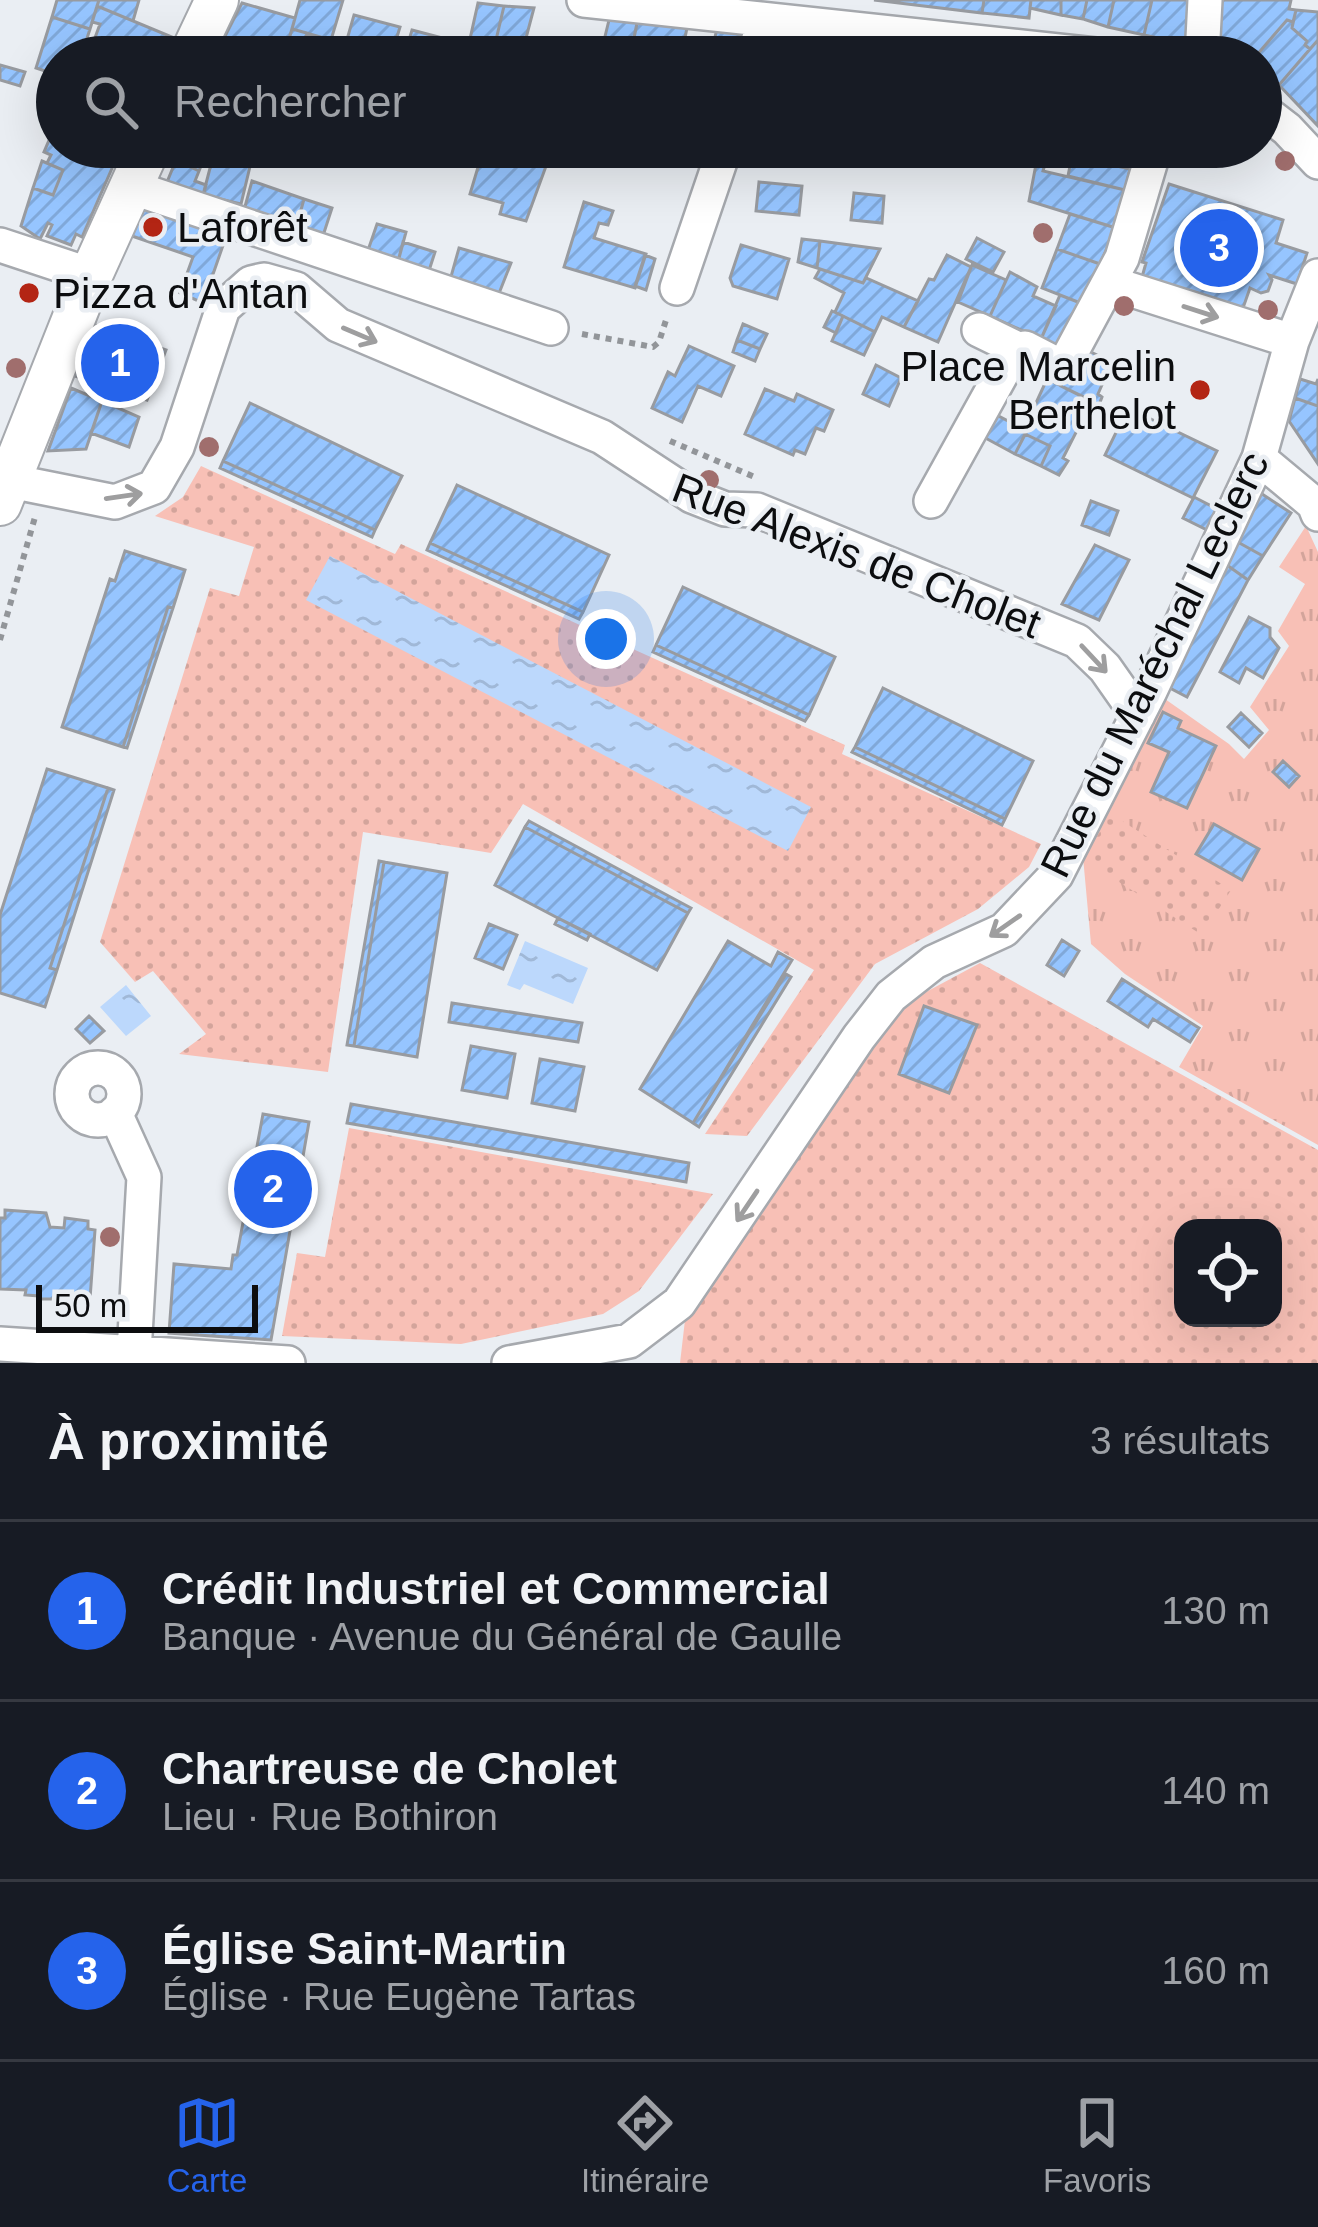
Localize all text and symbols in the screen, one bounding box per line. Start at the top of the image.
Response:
search box [36,36,1282,168]
icon: search [78,69,144,135]
text: Rechercher [174,76,407,127]
pin: 3 [1180,203,1258,293]
place label: Laforêt [177,204,308,251]
marker: Laforêt [140,214,166,240]
place label: Pizza d'Antan [53,270,309,317]
marker: Pizza d'Antan [16,280,42,306]
one-way arrow [1181,303,1219,325]
pin: 1 [81,318,159,408]
one-way arrow [341,325,377,347]
place label: Place Marcelin Berthelot [901,343,1176,438]
marker: Place Marcelin Berthelot [1187,377,1213,403]
street label: Rue du Maréchal Leclerc [1031,444,1278,884]
street label: Rue Alexis de Cholet [666,464,1048,647]
one-way arrow [104,485,143,507]
your location [576,609,636,669]
one-way arrow [1080,644,1108,674]
one-way arrow [989,913,1022,938]
pin: 2 [234,1144,312,1234]
one-way arrow [735,1189,760,1223]
map controls [1174,1219,1282,1327]
button: locate [1174,1219,1282,1327]
scale bar [36,1279,258,1332]
text: 50 m [54,1287,127,1324]
text: À proximité [48,1413,329,1470]
text: 3 résultats [1090,1419,1270,1462]
text: Crédit Industriel et Commercial [162,1563,830,1614]
text: 1 [76,1589,98,1632]
text: 130 m [1162,1589,1270,1632]
text: Banque · Avenue du Général de Gaulle [162,1615,842,1658]
text: Chartreuse de Cholet [162,1743,617,1794]
text: 2 [76,1769,98,1812]
text: 140 m [1162,1769,1270,1812]
text: Lieu · Rue Bothiron [162,1795,498,1838]
text: Église Saint-Martin [162,1923,567,1974]
text: 3 [76,1949,98,1992]
text: 160 m [1162,1949,1270,1992]
text: Église · Rue Eugène Tartas [162,1975,636,2018]
tab: Carte [167,2090,247,2200]
tab: Itinéraire [581,2090,709,2200]
tab: Favoris [1043,2090,1151,2200]

